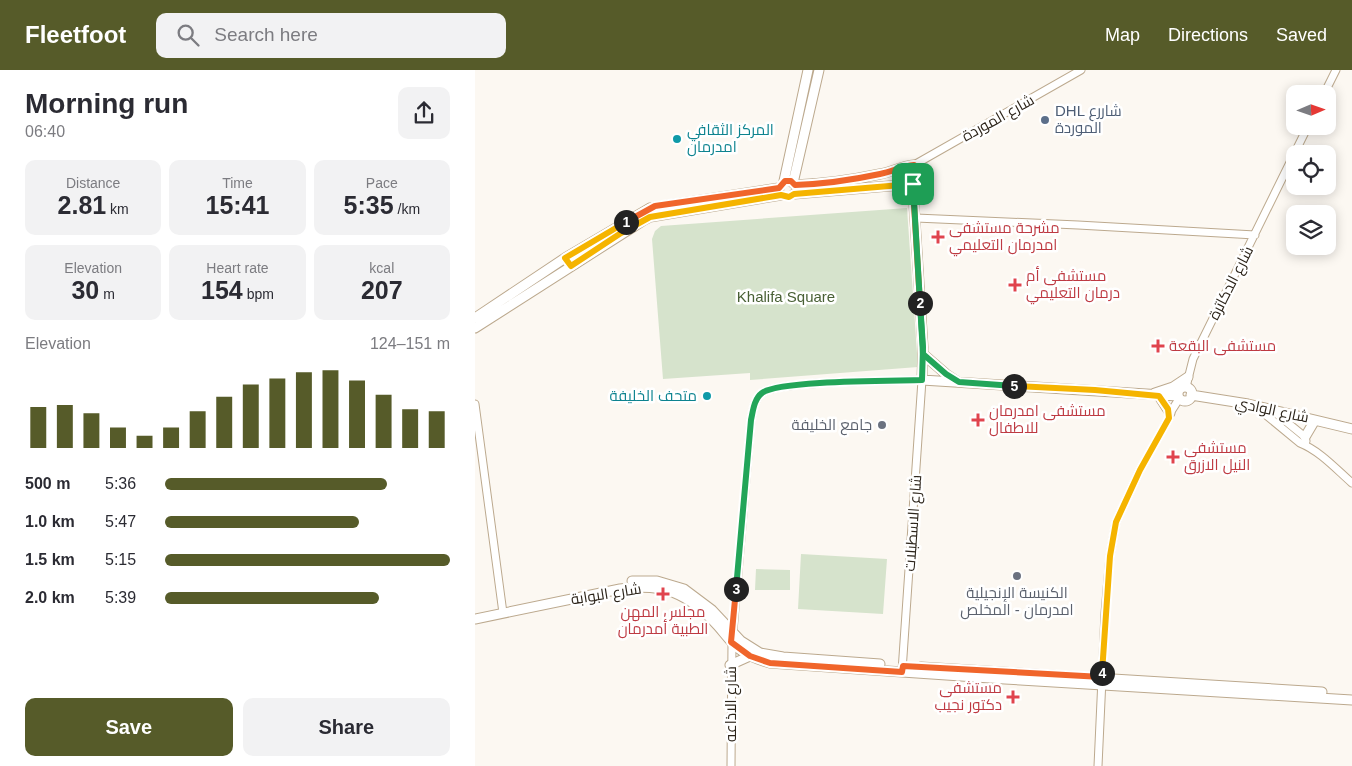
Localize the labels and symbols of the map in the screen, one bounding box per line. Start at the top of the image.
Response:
north arrow [1286,85,1336,135]
street label: شارع الموردة [959,91,1038,147]
place label: DHL شاررع الموردة [1055,102,1122,137]
marker: DHL شاررع الموردة [1039,114,1051,126]
place label: المركز الثقافي امدرمان [687,121,774,157]
marker: المركز الثقافي امدرمان [671,133,683,145]
pin [892,163,934,205]
pin: 1 [613,210,639,234]
place label: مشرحة مستشفى امدرمان التعليمي [949,219,1060,257]
marker: مشرحة مستشفى امدرمان التعليمي [931,230,945,244]
street label: شارع الدكاترة [1205,243,1259,324]
place label: مستشفى أم درمان التعليمي [1026,266,1120,305]
marker: مستشفى أم درمان التعليمي [1008,278,1022,292]
park label: Khalifa Square [737,288,835,305]
pin: 2 [907,290,933,316]
place label: مستشفى البقعة [1169,337,1276,356]
marker: مستشفى البقعة [1151,339,1165,353]
pin: 5 [1001,374,1027,398]
place label: متحف الخليفة [609,387,697,404]
marker: متحف الخليفة [701,390,713,402]
street label: شارع الوادي [1233,393,1310,430]
place label: مستشفى امدرمان للاطفال [989,402,1106,437]
marker: مستشفى امدرمان للاطفال [971,413,985,427]
place label: جامع الخليفة [792,416,872,436]
marker: جامع الخليفة [876,419,888,431]
place label: مستشفى النيل الازرق [1184,439,1250,475]
marker: مستشفى النيل الازرق [1166,450,1180,464]
street label: شارع الاسطبلات [901,474,927,572]
marker: الكنيسة الإنجيلية امدرمان - المخلص [1011,570,1023,582]
pin: 3 [723,576,749,602]
street label: شارع البوابة [569,580,643,610]
place label: الكنيسة الإنجيلية امدرمان - المخلص [960,584,1074,620]
marker: مجلس المهن الطبية أمدرمان [656,587,670,601]
place label: مجلس المهن الطبية أمدرمان [618,603,708,639]
pin: 4 [1089,660,1115,686]
street label: شارع الاذاعه [722,666,742,742]
place label: مستشفى دكتور نجيب [934,679,1002,714]
marker: مستشفى دكتور نجيب [1006,690,1020,704]

